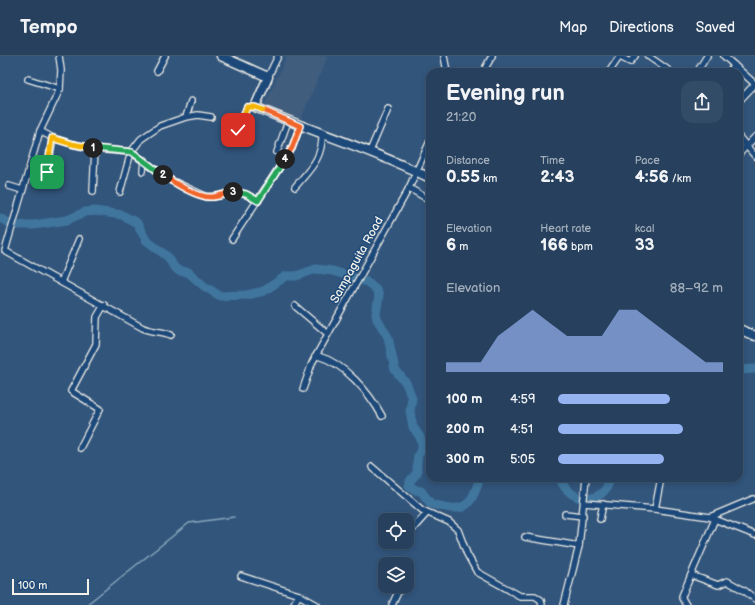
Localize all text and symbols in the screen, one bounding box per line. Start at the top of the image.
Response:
text: Tempo [20,16,78,39]
text: Map [559,19,587,36]
text: Directions [609,19,674,36]
text: Saved [696,19,735,36]
text: Evening run [446,80,565,107]
button: share [681,81,723,123]
text: 21:20 [446,109,476,125]
pin [221,113,255,147]
icon: check [227,119,249,141]
pin: 1 [83,138,103,158]
text: 1 [91,141,95,154]
pin: 4 [275,149,295,169]
text: 4 [282,152,288,165]
text: Distance [446,154,490,167]
text: Time [540,154,565,167]
text: Pace [635,154,660,167]
pin [30,155,64,189]
icon: arrive [36,161,58,183]
pin: 2 [153,165,173,185]
text: 0.55 [446,167,480,187]
text: 2:43 [540,167,575,187]
text: 4:56 [635,167,669,187]
text: 2 [160,168,166,181]
text: km [480,172,497,185]
text: /km [669,172,691,185]
pin: 3 [223,182,243,202]
text: 3 [230,185,236,198]
street label: Sampaguita Road [327,214,387,306]
text: Elevation [446,222,492,235]
text: Heart rate [540,222,591,235]
text: kcal [635,222,654,235]
text: 6 [446,235,456,255]
text: 166 [540,235,568,255]
text: 33 [635,235,655,255]
text: m [456,240,468,253]
text: bpm [568,240,593,253]
text: Elevation [446,280,500,296]
text: 88–92 m [670,280,723,296]
text: 100 m [446,391,482,407]
text: 4:59 [510,391,536,407]
text: 200 m [446,421,484,437]
text: 4:51 [510,421,533,437]
text: 300 m [446,451,484,467]
text: 5:05 [510,451,535,467]
map controls [378,513,414,593]
button: locate [378,513,414,549]
button: layers [378,557,414,593]
scale bar [12,577,89,596]
text: 100 m [18,579,47,592]

